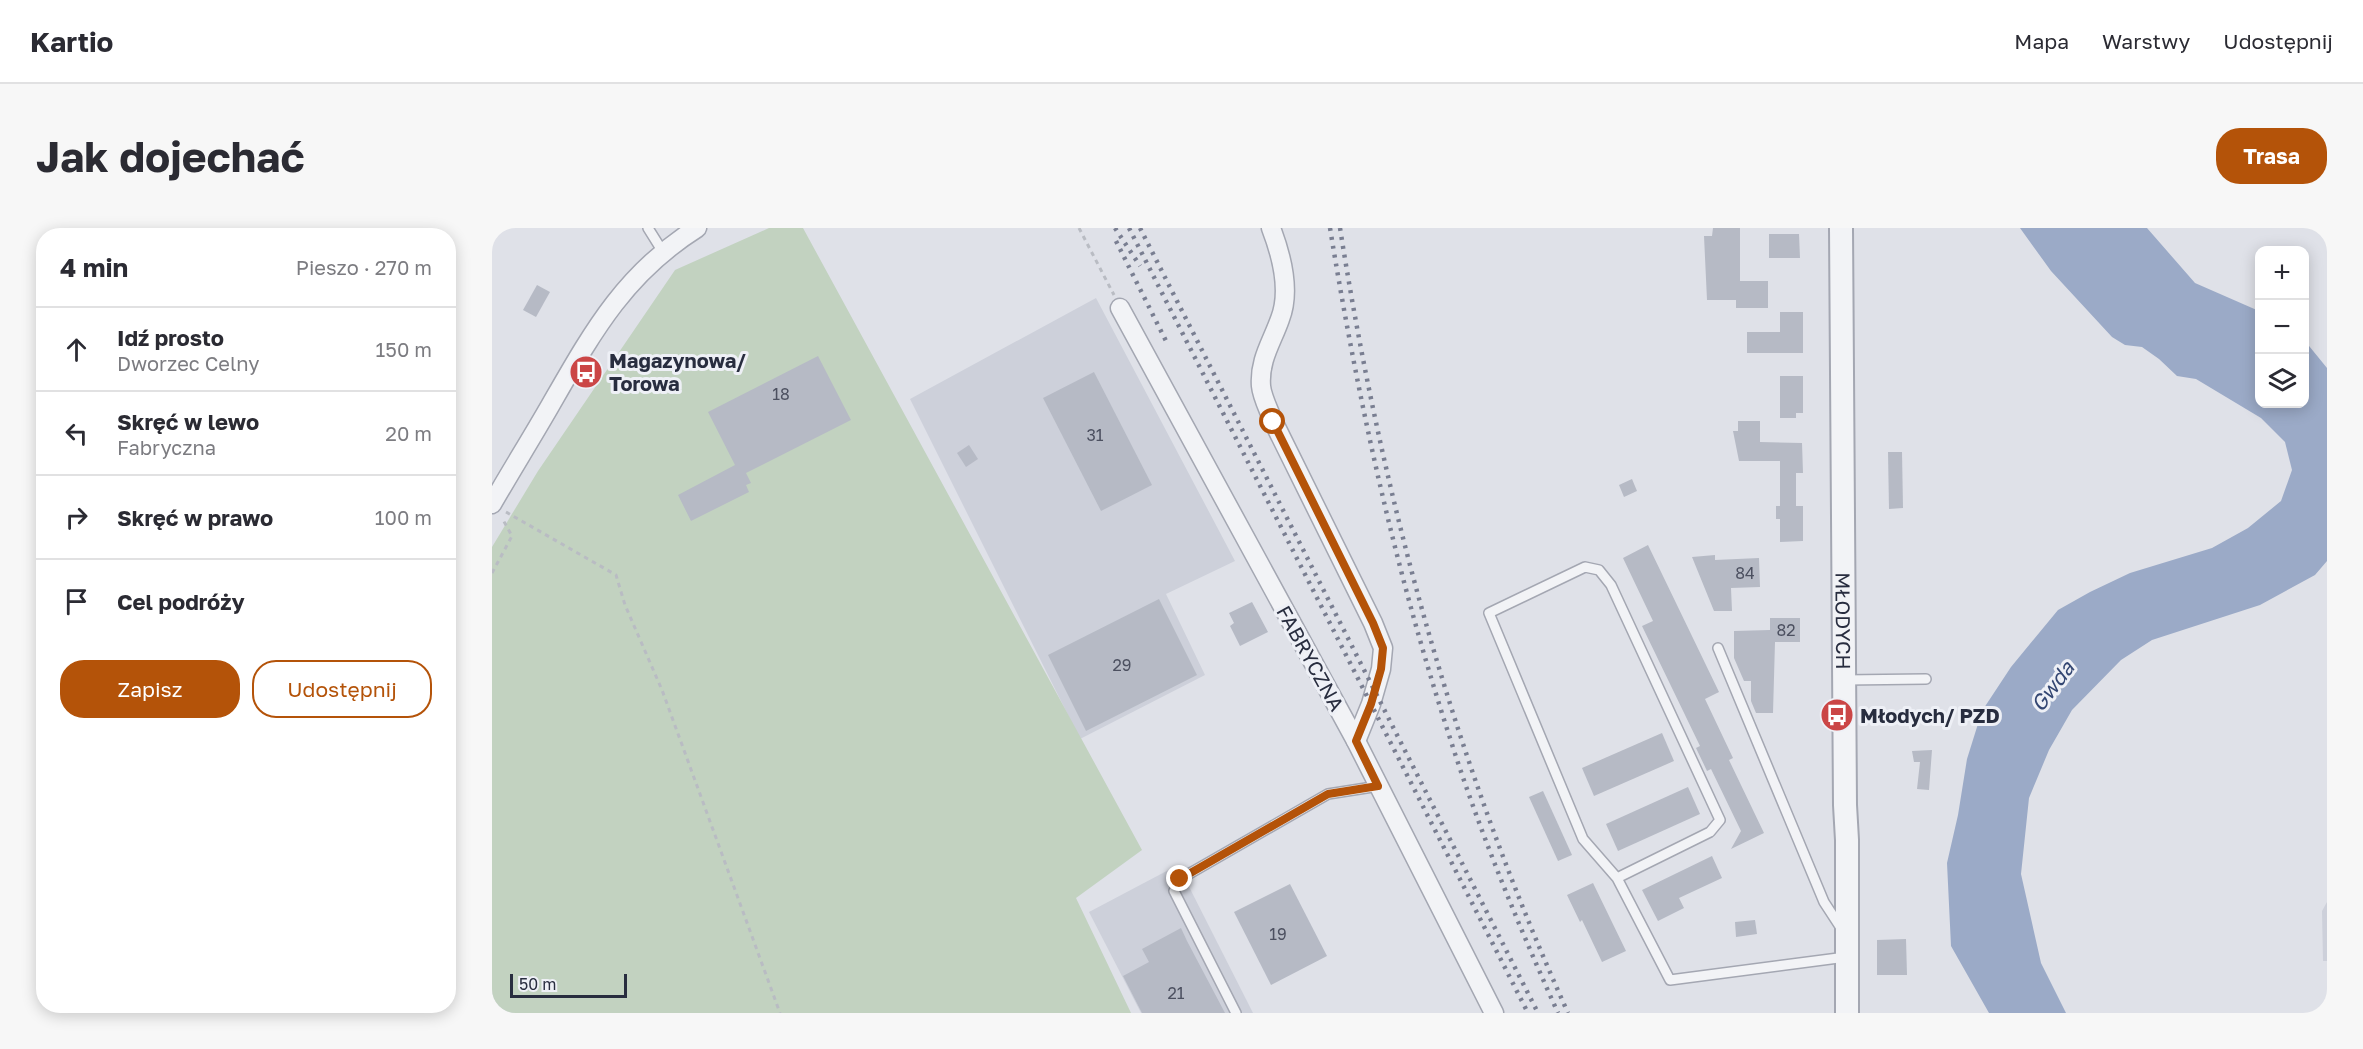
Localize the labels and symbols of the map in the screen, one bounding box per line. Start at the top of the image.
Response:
place label: Magazynowa/ Torowa [609,348,746,395]
bus stop icon: Magazynowa/ Torowa [568,354,604,390]
house number: 18 [772,384,790,404]
route start [1259,408,1285,434]
house number: 31 [1086,425,1104,445]
house number: 84 [1735,563,1755,583]
street label: MŁODYCH [1831,572,1856,670]
street label: FABRYCZNA [1272,601,1350,715]
house number: 82 [1776,620,1796,640]
house number: 29 [1113,655,1131,675]
water label: Gwda [2025,655,2080,716]
bus stop icon: Młodych/ PZD [1819,697,1855,733]
place label: Młodych/ PZD [1860,703,2000,727]
route end [1166,865,1192,891]
house number: 19 [1269,924,1287,944]
scale bar [510,971,627,998]
house number: 21 [1167,983,1185,1003]

